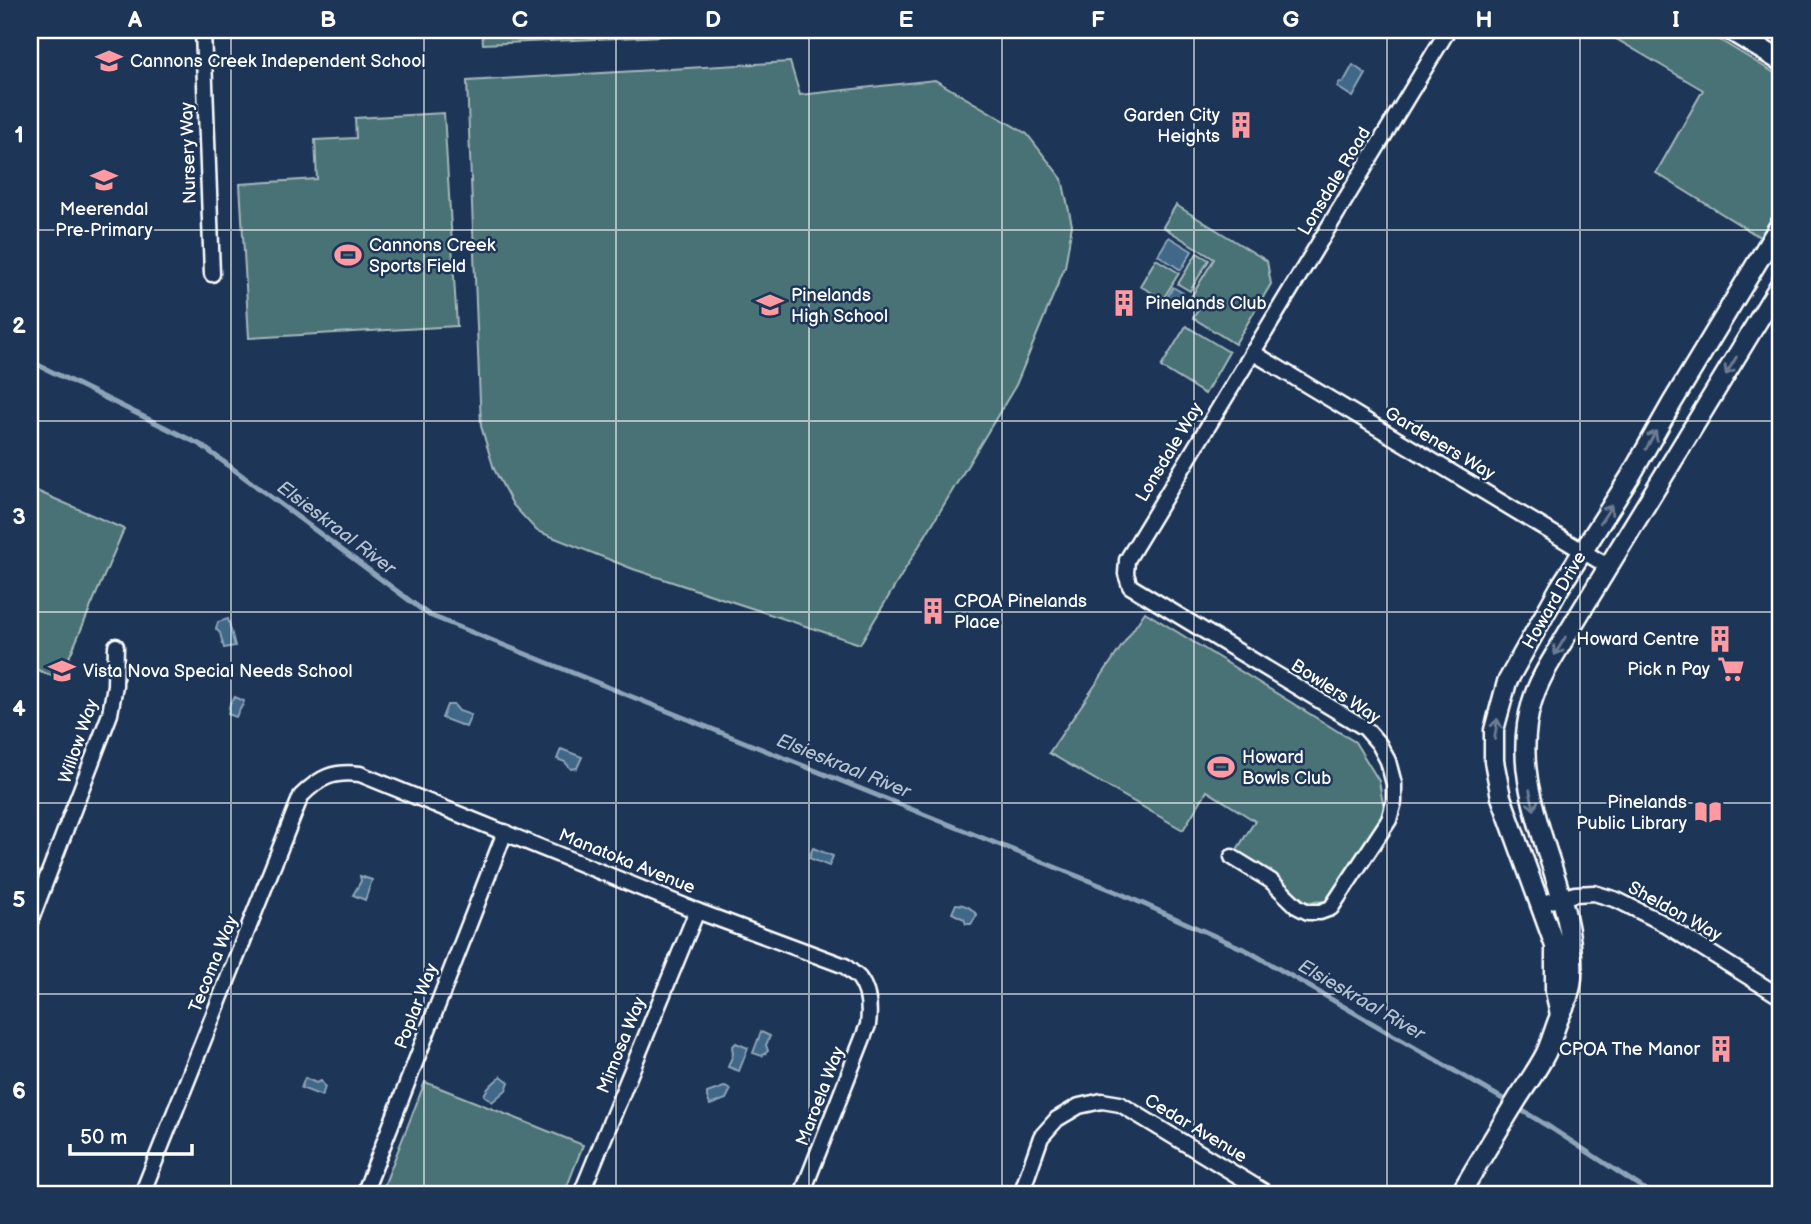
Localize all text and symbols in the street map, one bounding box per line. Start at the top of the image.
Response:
text: A [127,6,143,34]
text: B [320,6,336,34]
text: C [512,6,528,34]
text: D [705,6,721,34]
text: E [899,6,914,34]
text: F [1091,6,1105,34]
text: G [1283,6,1300,34]
text: H [1475,6,1493,34]
text: I [1672,6,1680,34]
school or university icon: Cannons Creek Independent School [94,46,124,76]
place label: Cannons Creek Independent School [130,51,425,72]
street label: Nursery Way [176,101,201,204]
place label: Garden City Heights [1124,105,1221,147]
building icon: Garden City Heights [1226,110,1256,140]
text: 1 [14,121,24,149]
street label: Lonsdale Road [1294,123,1375,239]
school or university icon: Meerendal Pre-Primary [89,165,119,195]
place label: Meerendal Pre-Primary [55,199,154,241]
place label: Cannons Creek Sports Field [369,235,496,277]
sports icon: Cannons Creek Sports Field [333,240,363,270]
place label: Pinelands High School [791,285,888,327]
building icon: Pinelands Club [1109,288,1139,318]
school or university icon: Pinelands High School [755,290,785,320]
place label: Pinelands Club [1145,293,1267,314]
text: 2 [12,312,26,340]
one-way arrow [1724,355,1738,375]
street label: Lonsdale Way [1132,398,1208,506]
street label: Gardeners Way [1381,402,1499,485]
one-way arrow [1644,430,1658,450]
water label: Elsieskraal River [272,476,401,581]
text: 3 [12,503,26,531]
one-way arrow [1599,505,1614,524]
street label: Howard Drive [1518,548,1591,653]
place label: CPOA Pinelands Place [954,591,1087,633]
building icon: CPOA Pinelands Place [918,596,948,626]
building icon: Howard Centre [1705,624,1735,654]
place label: Howard Centre [1576,629,1699,650]
one-way arrow [1553,635,1567,655]
supermarket icon: Pick n Pay [1716,654,1746,684]
street label: Bowlers Way [1287,655,1385,729]
school or university icon: Vista Nova Special Needs School [47,656,77,686]
place label: Pick n Pay [1627,659,1711,680]
place label: Vista Nova Special Needs School [83,661,352,682]
text: 4 [12,695,26,723]
street label: Willow Way [54,695,103,786]
one-way arrow [1490,718,1503,741]
water label: Elsieskraal River [773,729,915,804]
place label: Howard Bowls Club [1242,747,1331,789]
sports icon: Howard Bowls Club [1206,752,1236,782]
one-way arrow [1525,788,1539,811]
place label: Pinelands Public Library [1576,792,1688,834]
library icon: Pinelands Public Library [1693,797,1723,827]
street label: Manatoka Avenue [556,825,698,899]
street label: Sheldon Way [1624,877,1726,946]
text: 5 [12,886,26,914]
street label: Tecoma Way [185,912,243,1016]
water label: Elsieskraal River [1294,955,1429,1046]
street label: Poplar Way [391,960,443,1052]
street label: Mimosa Way [593,993,651,1096]
building icon: CPOA The Manor [1706,1034,1736,1064]
place label: CPOA The Manor [1559,1039,1700,1060]
street label: Maroela Way [792,1043,849,1149]
text: 6 [12,1077,26,1105]
street label: Cedar Avenue [1141,1090,1251,1167]
scale bar [70,1112,192,1156]
text: 50 m [80,1125,127,1150]

